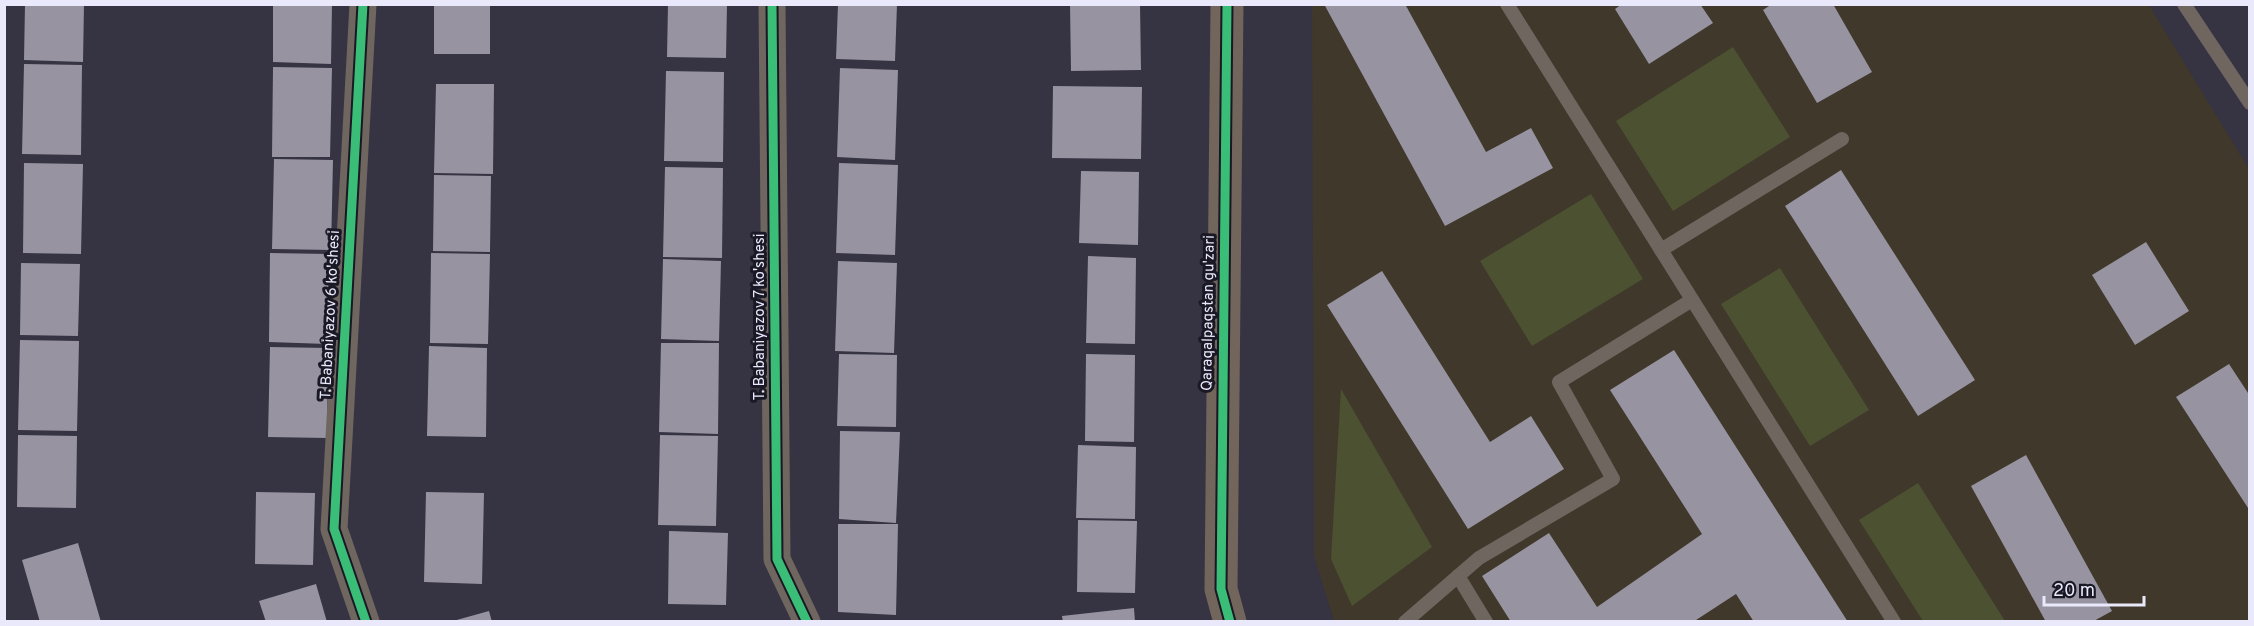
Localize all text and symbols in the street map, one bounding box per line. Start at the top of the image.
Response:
street label: T. Babaniyazov 6 ko'shesi [317,230,345,400]
street label: T. Babaniyazov 7 ko'shesi [751,233,770,401]
street label: Qaraqalpaqstan gu'zari [1198,235,1220,391]
scale bar [2044,569,2144,607]
text: 20 m [2053,580,2095,603]

